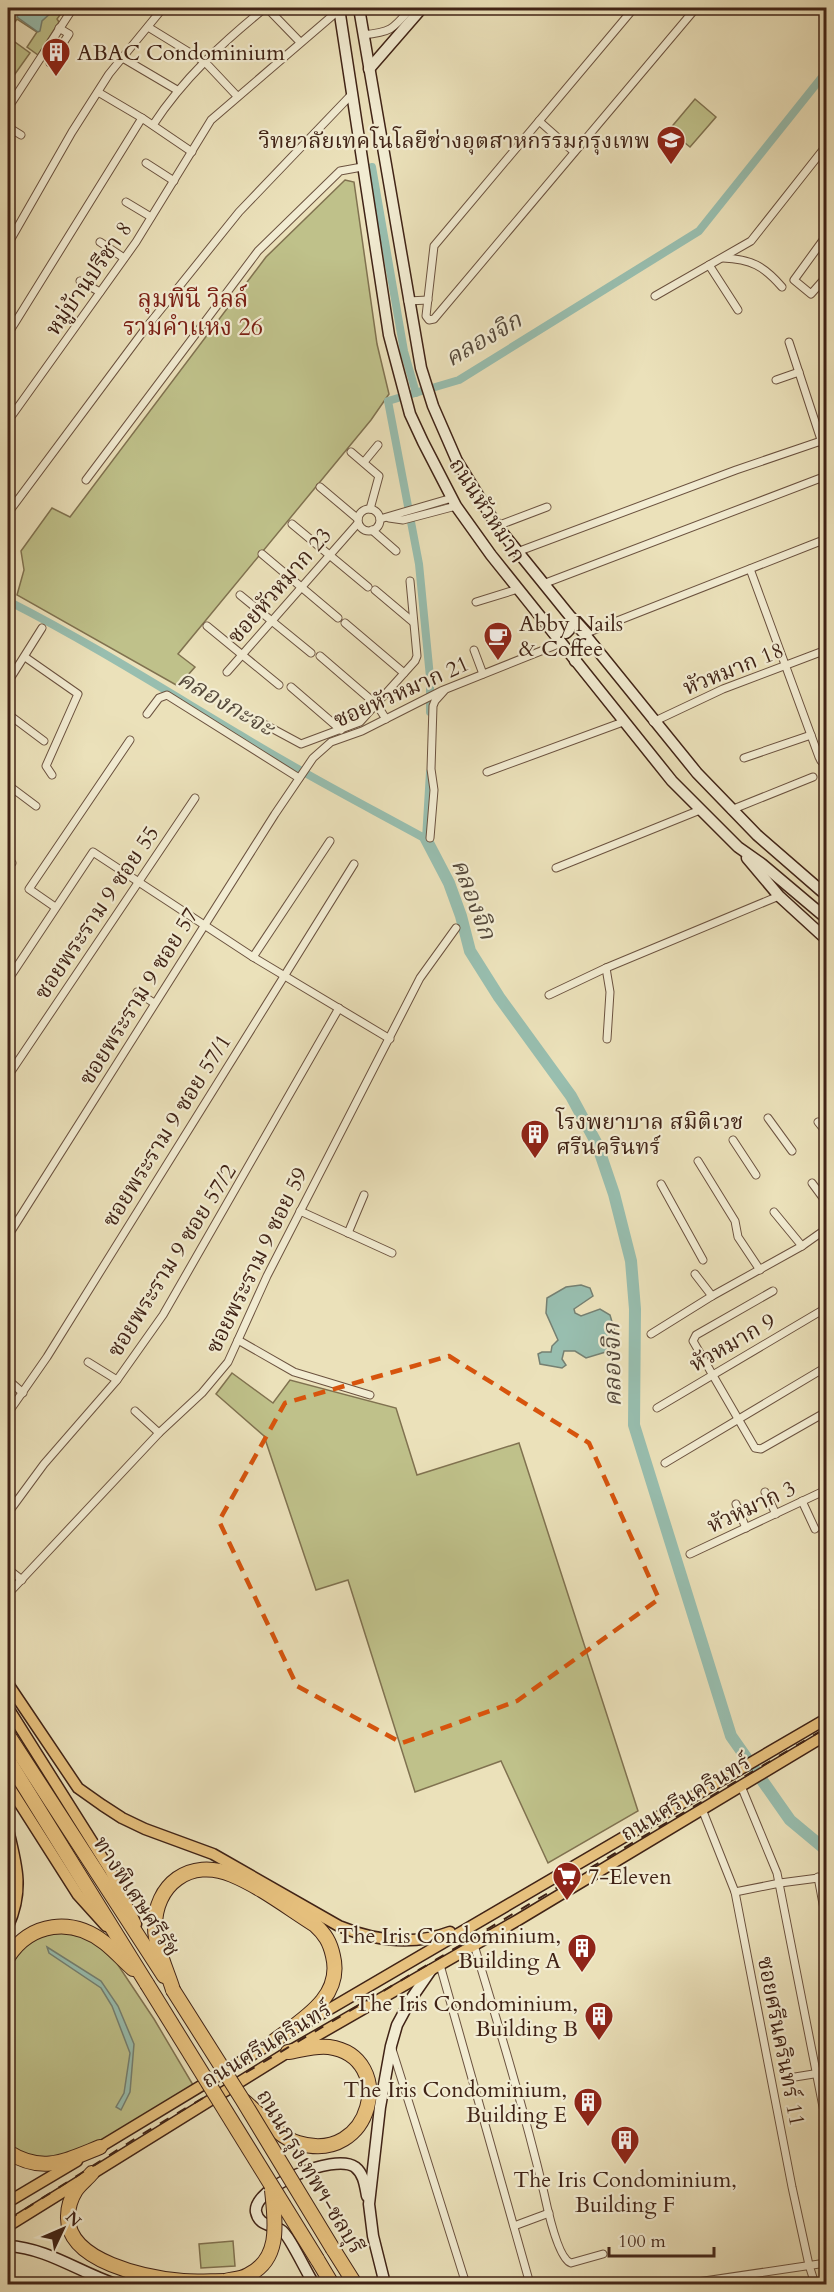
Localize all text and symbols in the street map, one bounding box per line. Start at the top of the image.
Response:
building icon: ABAC Condominium [40,36,72,78]
place label: ABAC Condominium [77,38,285,68]
school or university icon: วิทยาลัยเทคโนโลยีช่างอุตสาหกรรมกรุงเทพ [655,124,687,166]
place label: วิทยาลัยเทคโนโลยีช่างอุตสาหกรรมกรุงเทพ [259,126,650,156]
street label: หมู่บ้านปรีชา 8 [38,216,139,342]
district label: ลุมพินี วิลล์ รามคำแหง 26 [123,283,263,344]
water label: คลองจิก [439,303,529,375]
street label: ถนนหัวหมาก [442,452,532,569]
street label: ซอยหัวหมาก 23 [221,521,339,650]
place label: Abby Nails & Coffee [519,609,623,664]
cafe icon: Abby Nails & Coffee [482,620,514,662]
street label: หัวหมาก 18 [679,635,788,703]
street label: ซอยหัวหมาก 21 [329,649,474,735]
water label: คลองกะจะ [171,662,282,746]
street label: ซอยพระราม 9 ซอย 55 [27,820,166,1005]
water label: คลองจิก [443,854,504,946]
street label: ซอยพระราม 9 ซอย 57 [72,902,206,1091]
street label: ซอยพระราม 9 ซอย 57/1 [95,1028,238,1233]
place label: โรงพยาบาล สมิติเวช ศรีนครินทร์ [555,1107,743,1162]
building icon: โรงพยาบาล สมิติเวช ศรีนครินทร์ [519,1118,551,1160]
street label: ซอยพระราม 9 ซอย 57/2 [100,1158,243,1363]
street label: ซอยพระราม 9 ซอย 59 [199,1162,315,1359]
street label: หัวหมาก 9 [684,1306,781,1380]
water label: คลองจิก [595,1321,630,1407]
street label: หัวหมาก 3 [702,1473,801,1541]
street label: ถนนศรีนครินทร์ [615,1747,756,1849]
street label: ทางพิเศษศรีรัช [86,1831,186,1963]
supermarket icon: 7-Eleven [551,1860,583,1902]
place label: 7-Eleven [588,1862,672,1892]
place label: The Iris Condominium, Building A [337,1921,561,1976]
building icon: The Iris Condominium, Building A [566,1932,598,1974]
street label: ซอยศรีนครินทร์ 11 [750,1954,812,2129]
place label: The Iris Condominium, Building B [354,1989,578,2044]
street label: ถนนศรีนครินทร์ [196,1994,337,2096]
building icon: The Iris Condominium, Building B [583,2000,615,2042]
place label: The Iris Condominium, Building E [343,2075,567,2130]
street label: ถนนกรุงเทพฯ-ชลบุรี [249,2083,371,2260]
building icon: The Iris Condominium, Building E [572,2086,604,2128]
building icon: The Iris Condominium, Building F [609,2124,641,2166]
place label: The Iris Condominium, Building F [513,2165,737,2220]
north arrow [33,2199,93,2259]
text: N [60,2207,86,2232]
scale bar [609,2220,714,2258]
text: 100 m [618,2229,666,2254]

